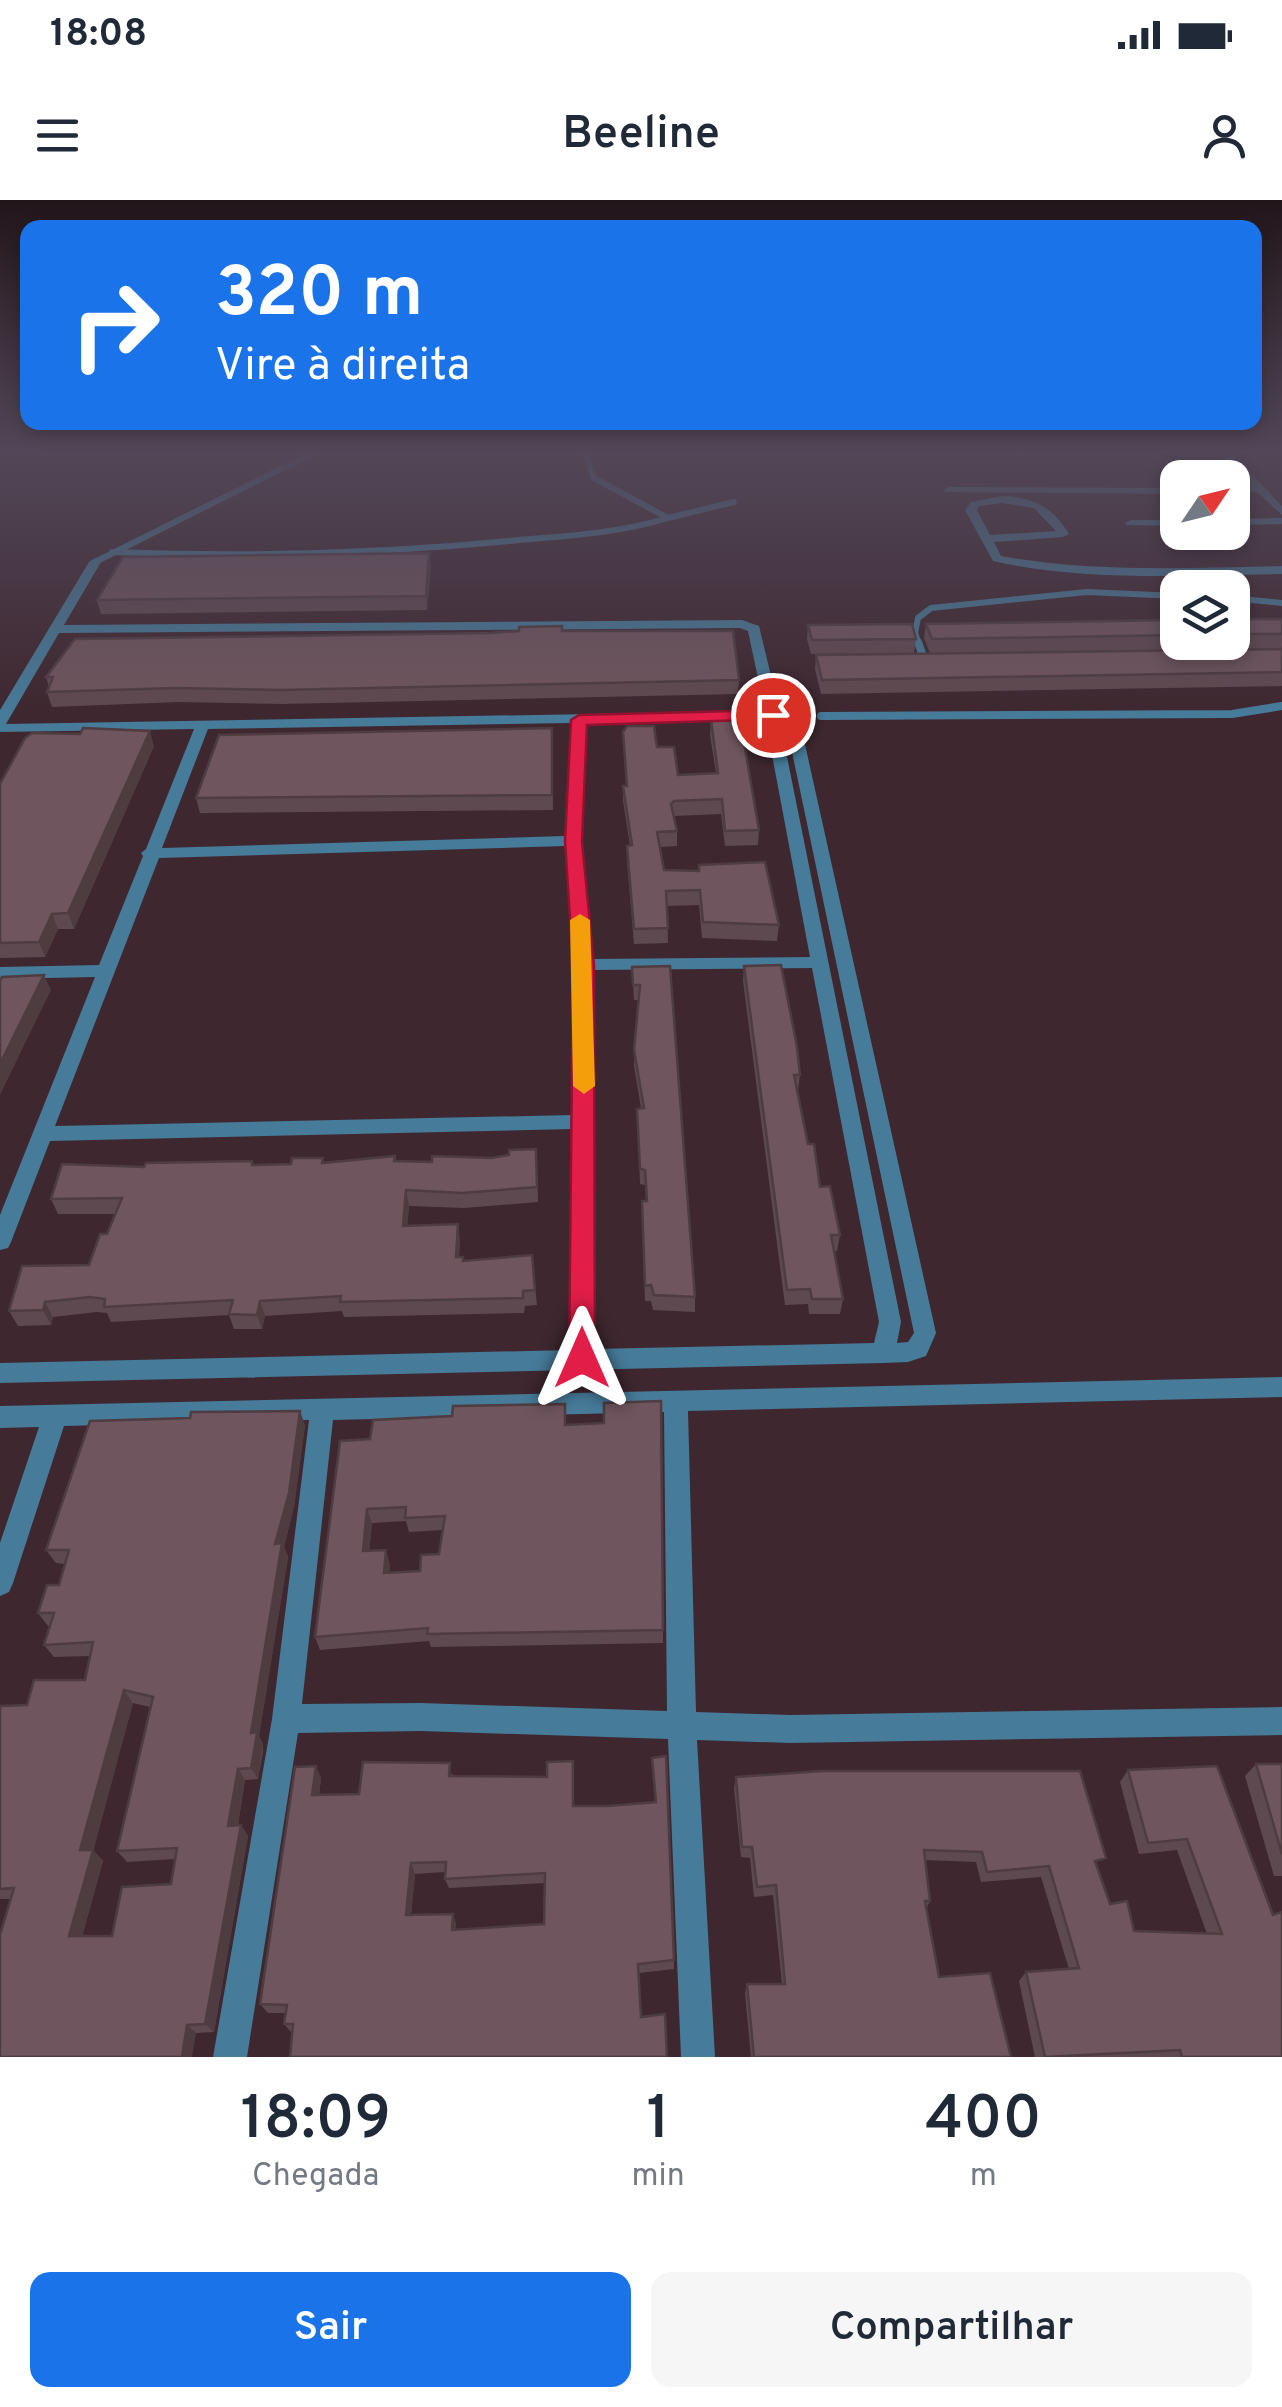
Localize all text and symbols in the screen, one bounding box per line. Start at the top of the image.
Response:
text: 18:08 [50,11,147,60]
text: Beeline [562,107,720,164]
icon: menu [30,108,85,163]
icon: person [1197,108,1252,163]
text: 320 m [215,252,423,341]
icon: right [50,260,180,390]
text: Vire à direita [215,339,470,396]
north arrow [1160,460,1250,550]
map controls [1160,460,1250,660]
button: layers [1160,570,1250,660]
pin [731,673,816,758]
icon: arrive [746,688,801,743]
position arrow [530,1306,634,1410]
text: 18:09 [240,2084,391,2160]
text: 1 [646,2084,670,2160]
text: 400 [925,2084,1042,2160]
text: Chegada [252,2157,379,2197]
text: min [632,2157,685,2197]
text: m [970,2157,997,2197]
button: Sair [30,2272,631,2387]
button: Compartilhar [651,2272,1252,2387]

